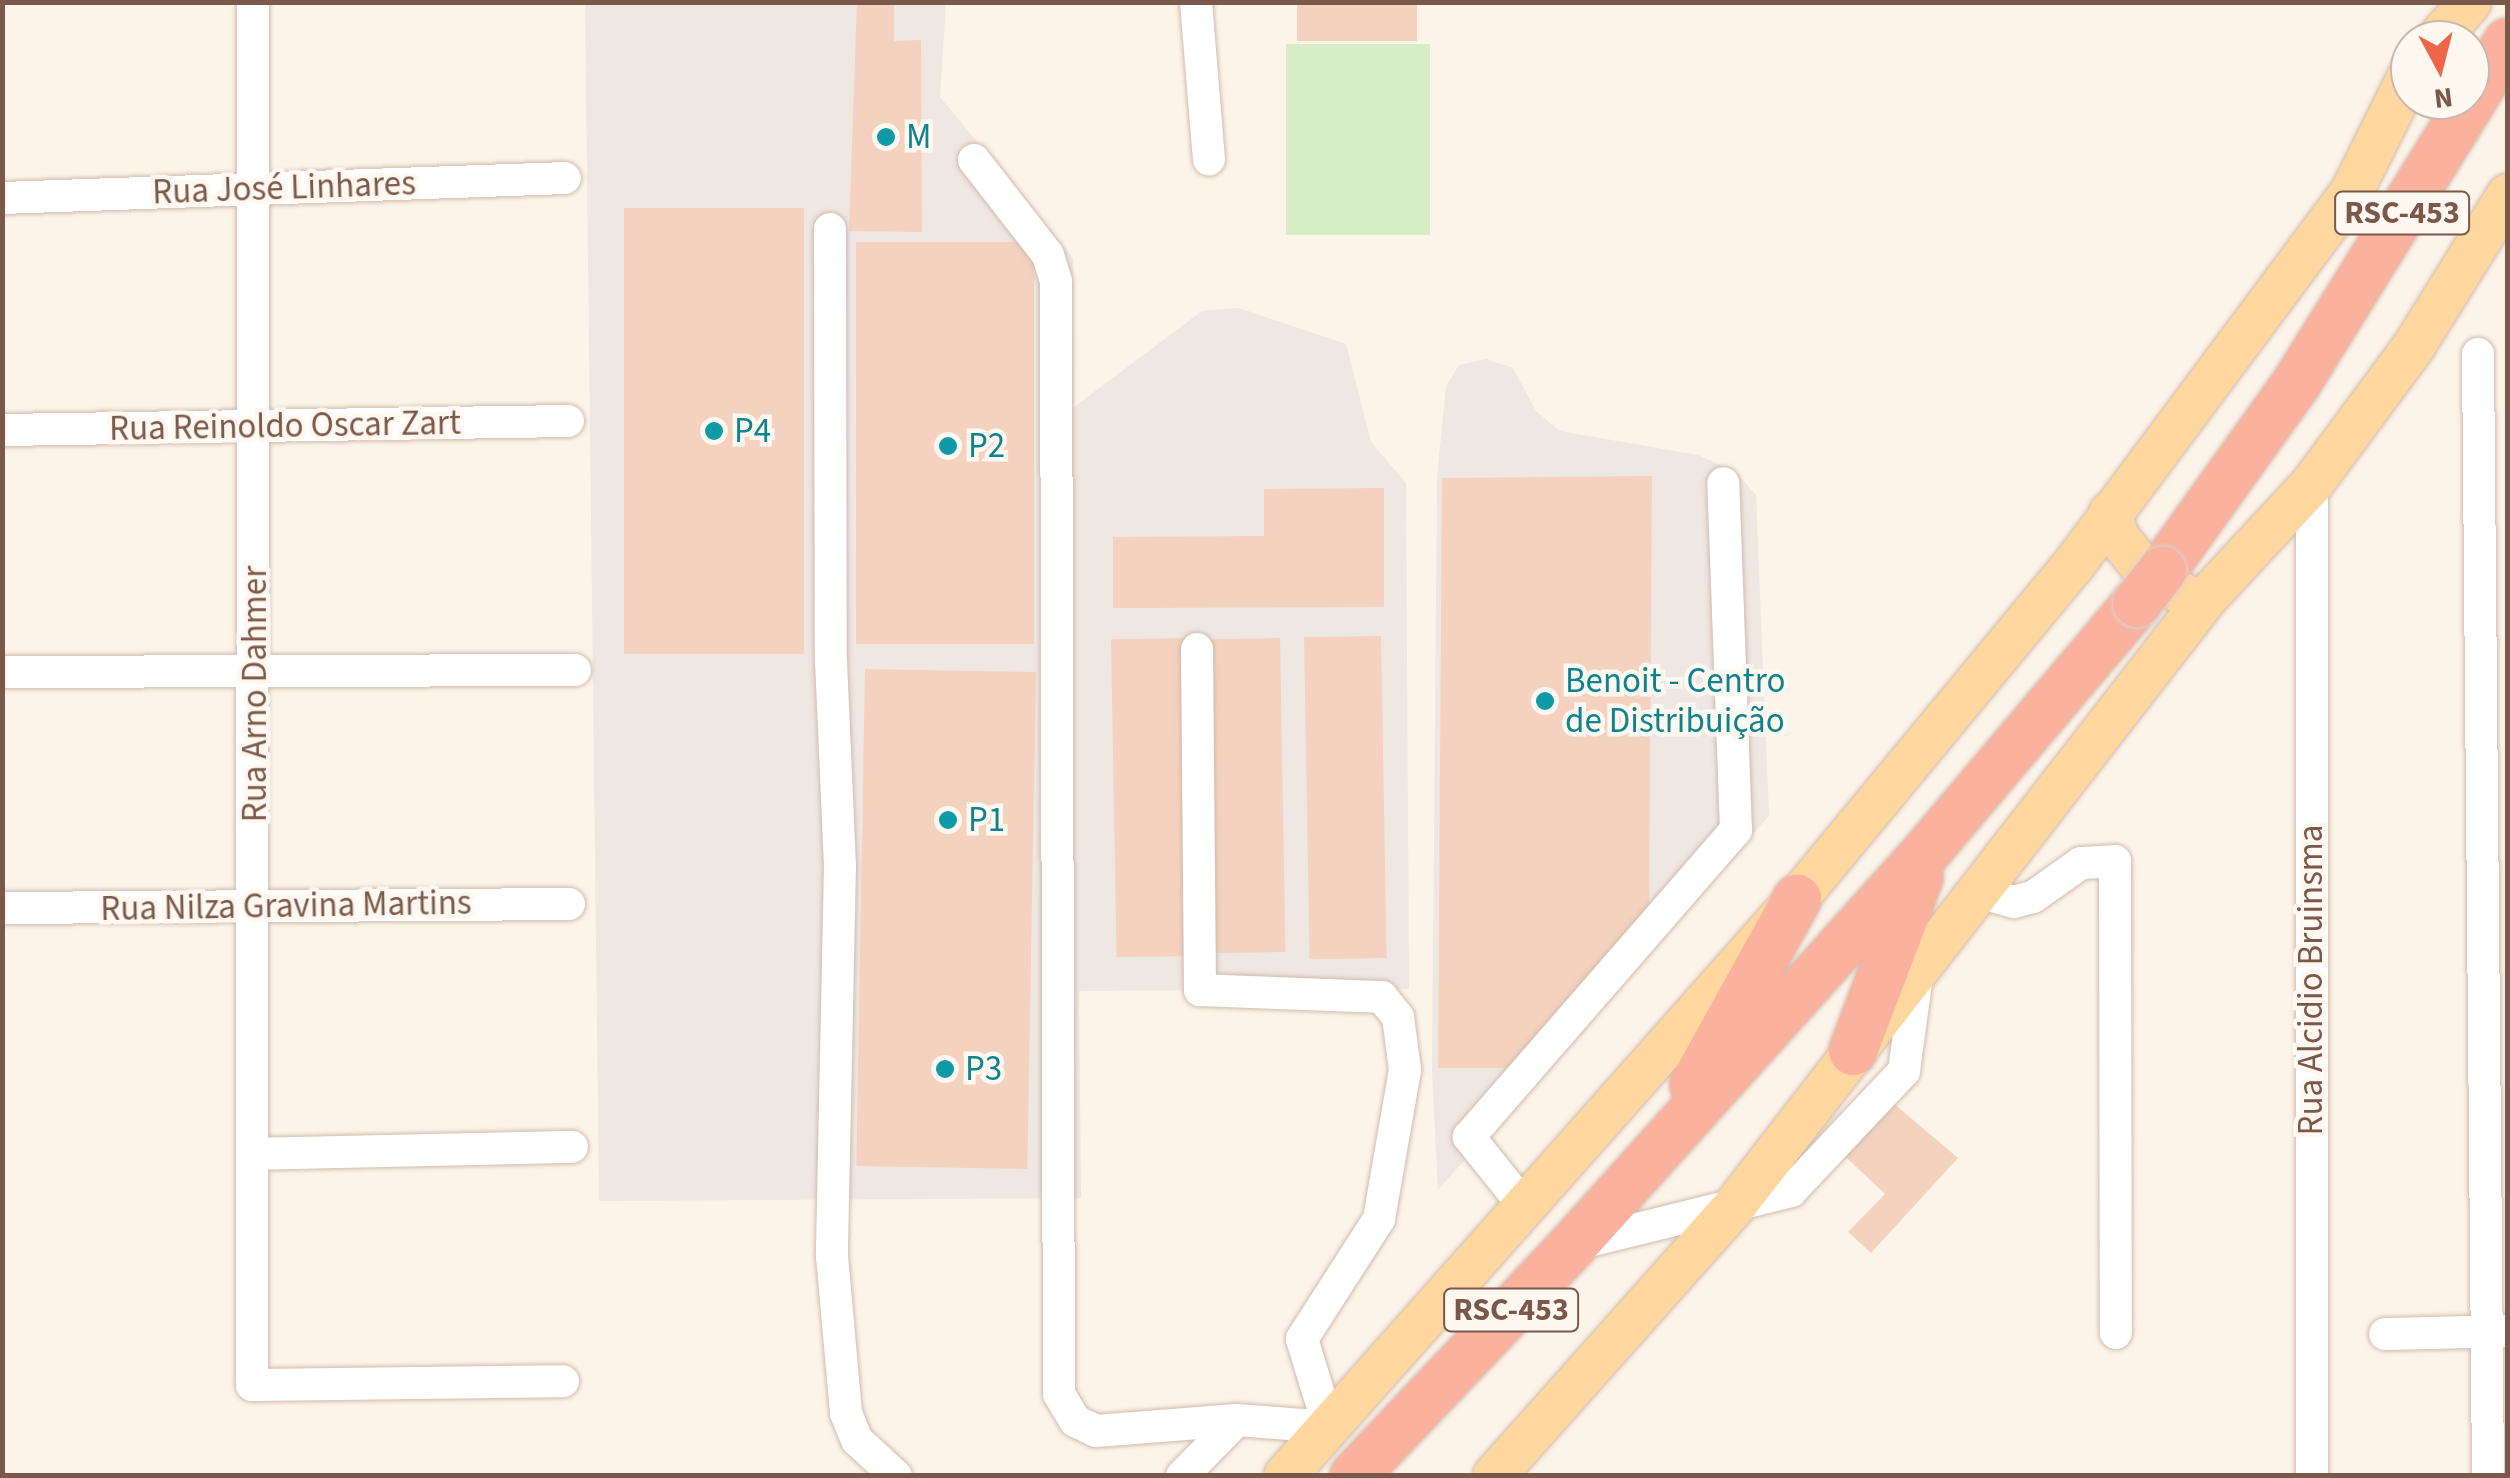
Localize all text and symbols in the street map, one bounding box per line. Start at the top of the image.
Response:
north arrow [2390,20,2490,120]
text: N [2432,77,2455,119]
place label: M [906,116,931,158]
marker: M [875,126,897,148]
street label: Rua José Linhares [152,162,416,214]
road number: RSC-453 [2332,186,2472,240]
street label: Rua Reinoldo Oscar Zart [109,402,461,450]
place label: P4 [734,410,771,452]
marker: P4 [703,420,725,442]
place label: P2 [968,425,1005,467]
marker: P2 [937,435,959,457]
street label: Rua Arno Dahmer [234,566,276,822]
place label: Benoit - Centro de Distribuição [1565,660,1785,742]
marker: Benoit - Centro de Distribuição [1534,690,1556,712]
place label: P1 [968,799,1005,841]
marker: P1 [937,809,959,831]
street label: Rua Alcidio Bruinsma [2290,825,2332,1135]
street label: Rua Nilza Gravina Martins [100,882,472,930]
place label: P3 [965,1048,1002,1090]
marker: P3 [934,1058,956,1080]
road number: RSC-453 [1441,1283,1581,1337]

